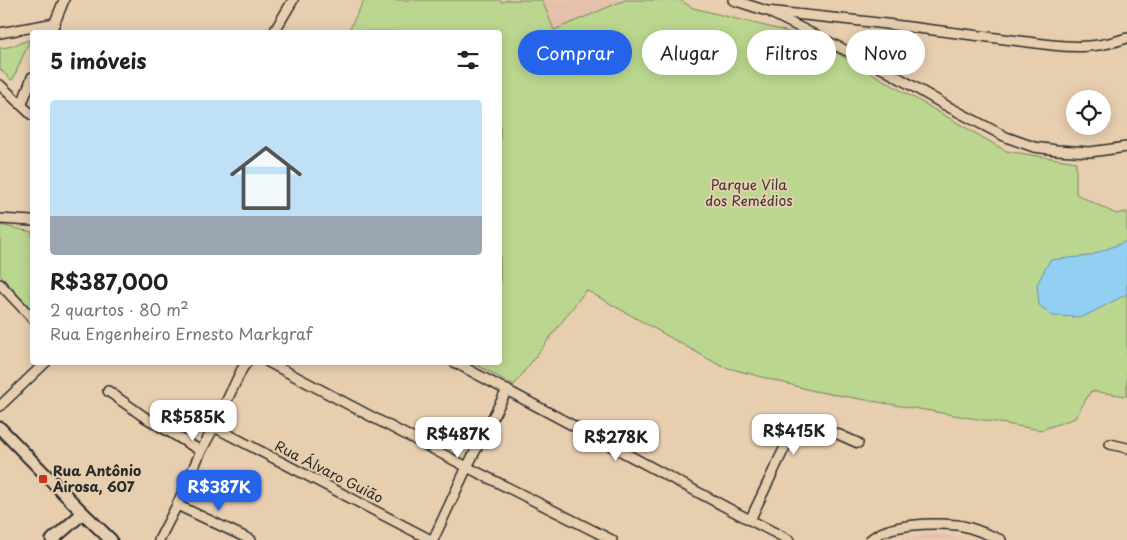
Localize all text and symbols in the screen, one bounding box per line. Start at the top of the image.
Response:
chip: Comprar [518,30,632,75]
chip: Alugar [642,30,737,75]
chip: Filtros [747,30,836,75]
chip: Novo [846,30,925,75]
text: 5 imóveis [50,44,147,76]
icon: filters [454,46,482,74]
map controls [1066,90,1111,135]
button: locate [1066,90,1111,135]
icon: home [221,133,311,223]
park label: Parque Vila dos Remédios [705,174,793,211]
text: R$387,000 [50,265,168,297]
text: 2 quartos · 80 m² [50,297,189,321]
text: Rua Engenheiro Ernesto Markgraf [50,321,312,345]
pin: R$585K [152,400,234,442]
text: R$585K [161,404,225,428]
pin: R$415K [753,414,835,456]
pin: R$487K [417,416,499,459]
text: R$415K [763,418,825,442]
pin: R$278K [575,420,657,462]
text: R$487K [426,421,490,445]
text: R$278K [584,424,648,448]
street label: Rua Álvaro Guião [271,435,387,508]
place label: Rua Antônio Airosa, 607 [52,460,141,497]
pin: R$387K [178,470,260,512]
marker: Rua Antônio Airosa, 607 [37,473,49,485]
text: R$387K [187,474,251,498]

